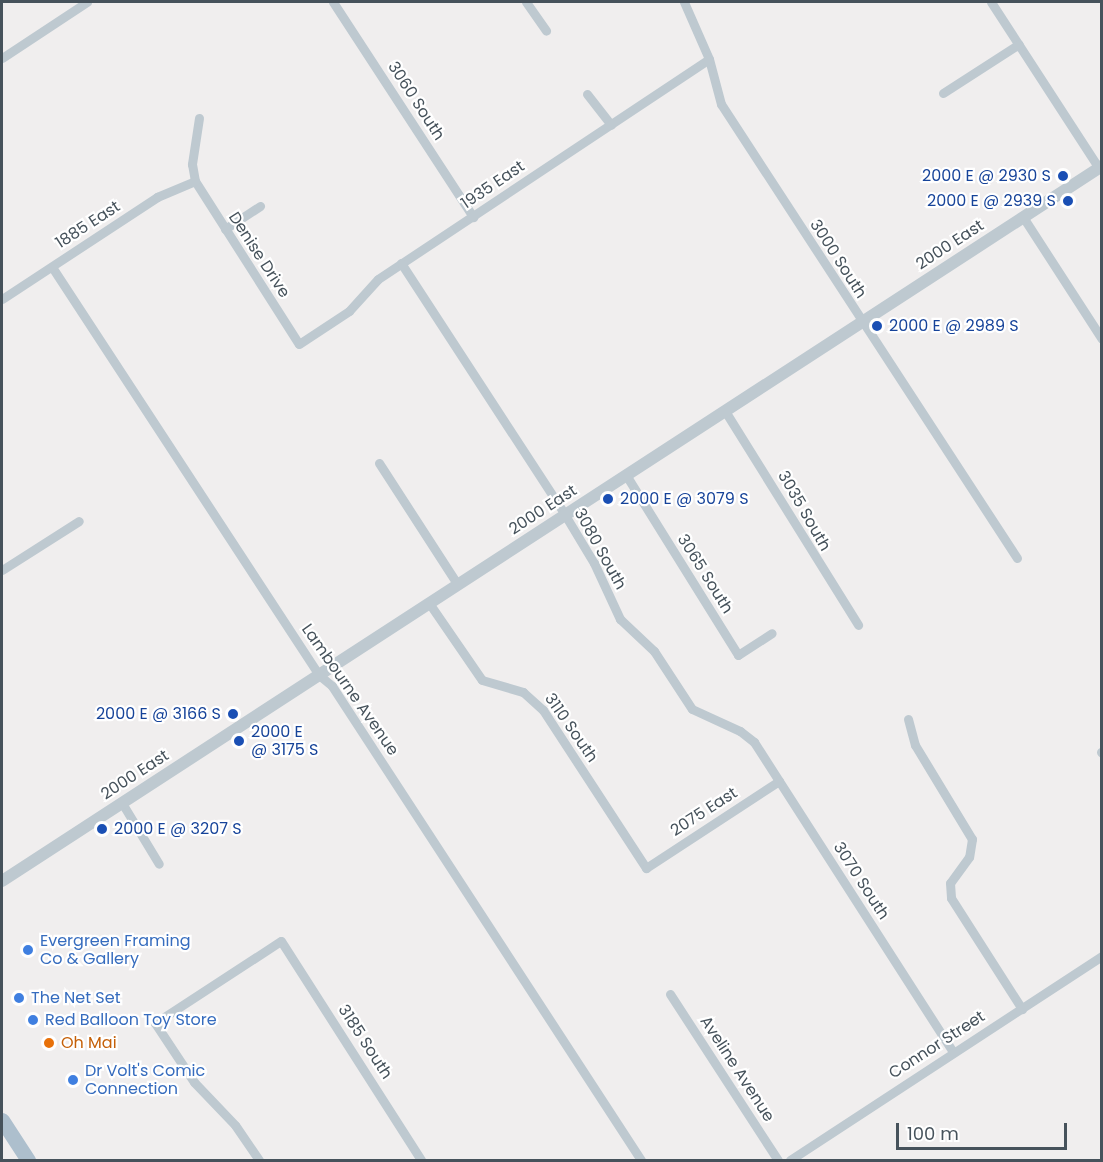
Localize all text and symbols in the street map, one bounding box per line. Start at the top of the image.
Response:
street label: 3060 South [383,58,449,144]
street label: 1935 East [458,157,528,213]
place label: 2000 E @ 2930 S [922,166,1051,186]
marker: 2000 E @ 2930 S [1056,169,1070,183]
place label: 2000 E @ 2939 S [927,191,1056,211]
marker: 2000 E @ 2939 S [1061,194,1075,208]
street label: 1885 East [52,197,124,253]
street label: Denise Drive [224,209,294,301]
street label: 3000 South [806,216,870,302]
street label: 2000 East [913,216,987,274]
place label: 2000 E @ 2989 S [889,316,1019,336]
marker: 2000 E @ 2989 S [870,319,884,333]
street label: 3035 South [773,468,835,554]
street label: 2000 East [506,481,580,539]
place label: 2000 E @ 3079 S [620,489,749,509]
marker: 2000 E @ 3079 S [601,492,615,506]
street label: 3080 South [570,505,630,593]
street label: 3065 South [673,531,737,617]
street label: Lambourne Avenue [297,621,403,759]
street label: 3110 South [540,690,602,766]
place label: 2000 E @ 3166 S [96,704,221,724]
marker: 2000 E @ 3166 S [226,707,240,721]
place label: 2000 E @ 3175 S [251,722,318,760]
marker: 2000 E @ 3175 S [232,734,246,748]
street label: 2000 East [98,746,172,804]
street label: 2075 East [667,783,741,841]
place label: 2000 E @ 3207 S [114,819,242,839]
marker: 2000 E @ 3207 S [95,822,109,836]
street label: 3070 South [829,839,893,923]
place label: Evergreen Framing Co & Gallery [40,931,191,969]
marker: Evergreen Framing Co & Gallery [21,943,35,957]
place label: The Net Set [31,988,120,1008]
marker: The Net Set [12,991,26,1005]
street label: 3185 South [334,1001,396,1083]
street label: Connor Street [885,1007,989,1083]
place label: Red Balloon Toy Store [45,1010,217,1030]
marker: Red Balloon Toy Store [26,1013,40,1027]
street label: Aveline Avenue [696,1013,778,1125]
place label: Oh Mai [61,1033,117,1053]
marker: Oh Mai [42,1036,56,1050]
place label: Dr Volt's Comic Connection [85,1061,205,1099]
marker: Dr Volt's Comic Connection [66,1073,80,1087]
scale bar [899,1111,1070,1149]
text: 100 m [907,1121,959,1146]

